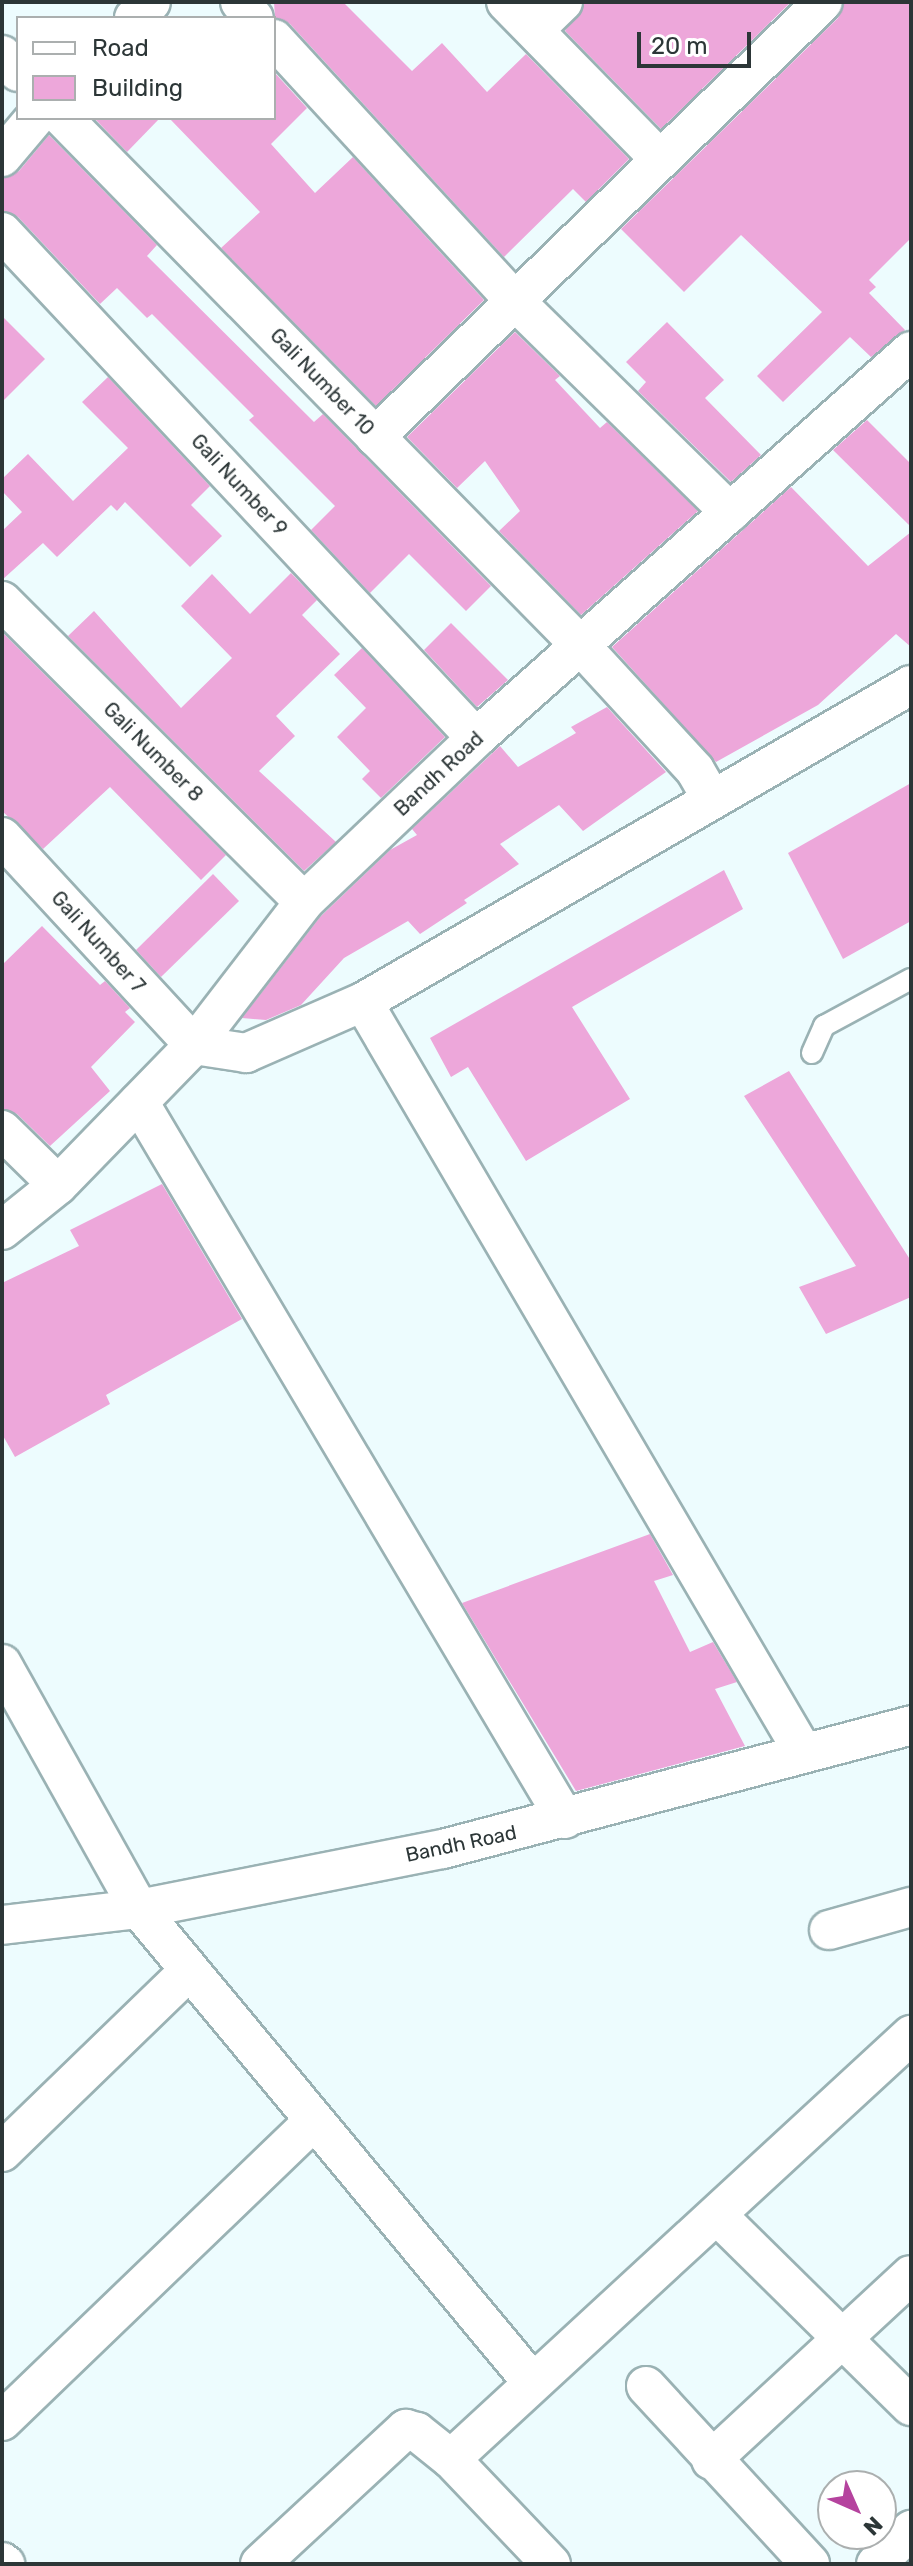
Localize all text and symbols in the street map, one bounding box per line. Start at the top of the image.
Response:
legend [16,16,276,120]
scale bar [641,16,755,66]
text: 20 m [651,32,708,60]
text: Road [92,34,149,62]
text: Building [92,74,183,102]
street label: Gali Number 10 [265,323,379,441]
street label: Gali Number 9 [186,429,292,541]
street label: Gali Number 8 [98,697,208,807]
street label: Bandh Road [390,727,488,821]
street label: Gali Number 7 [46,886,150,998]
street label: Bandh Road [403,1821,519,1867]
north arrow [817,2470,897,2550]
text: N [858,2511,888,2541]

